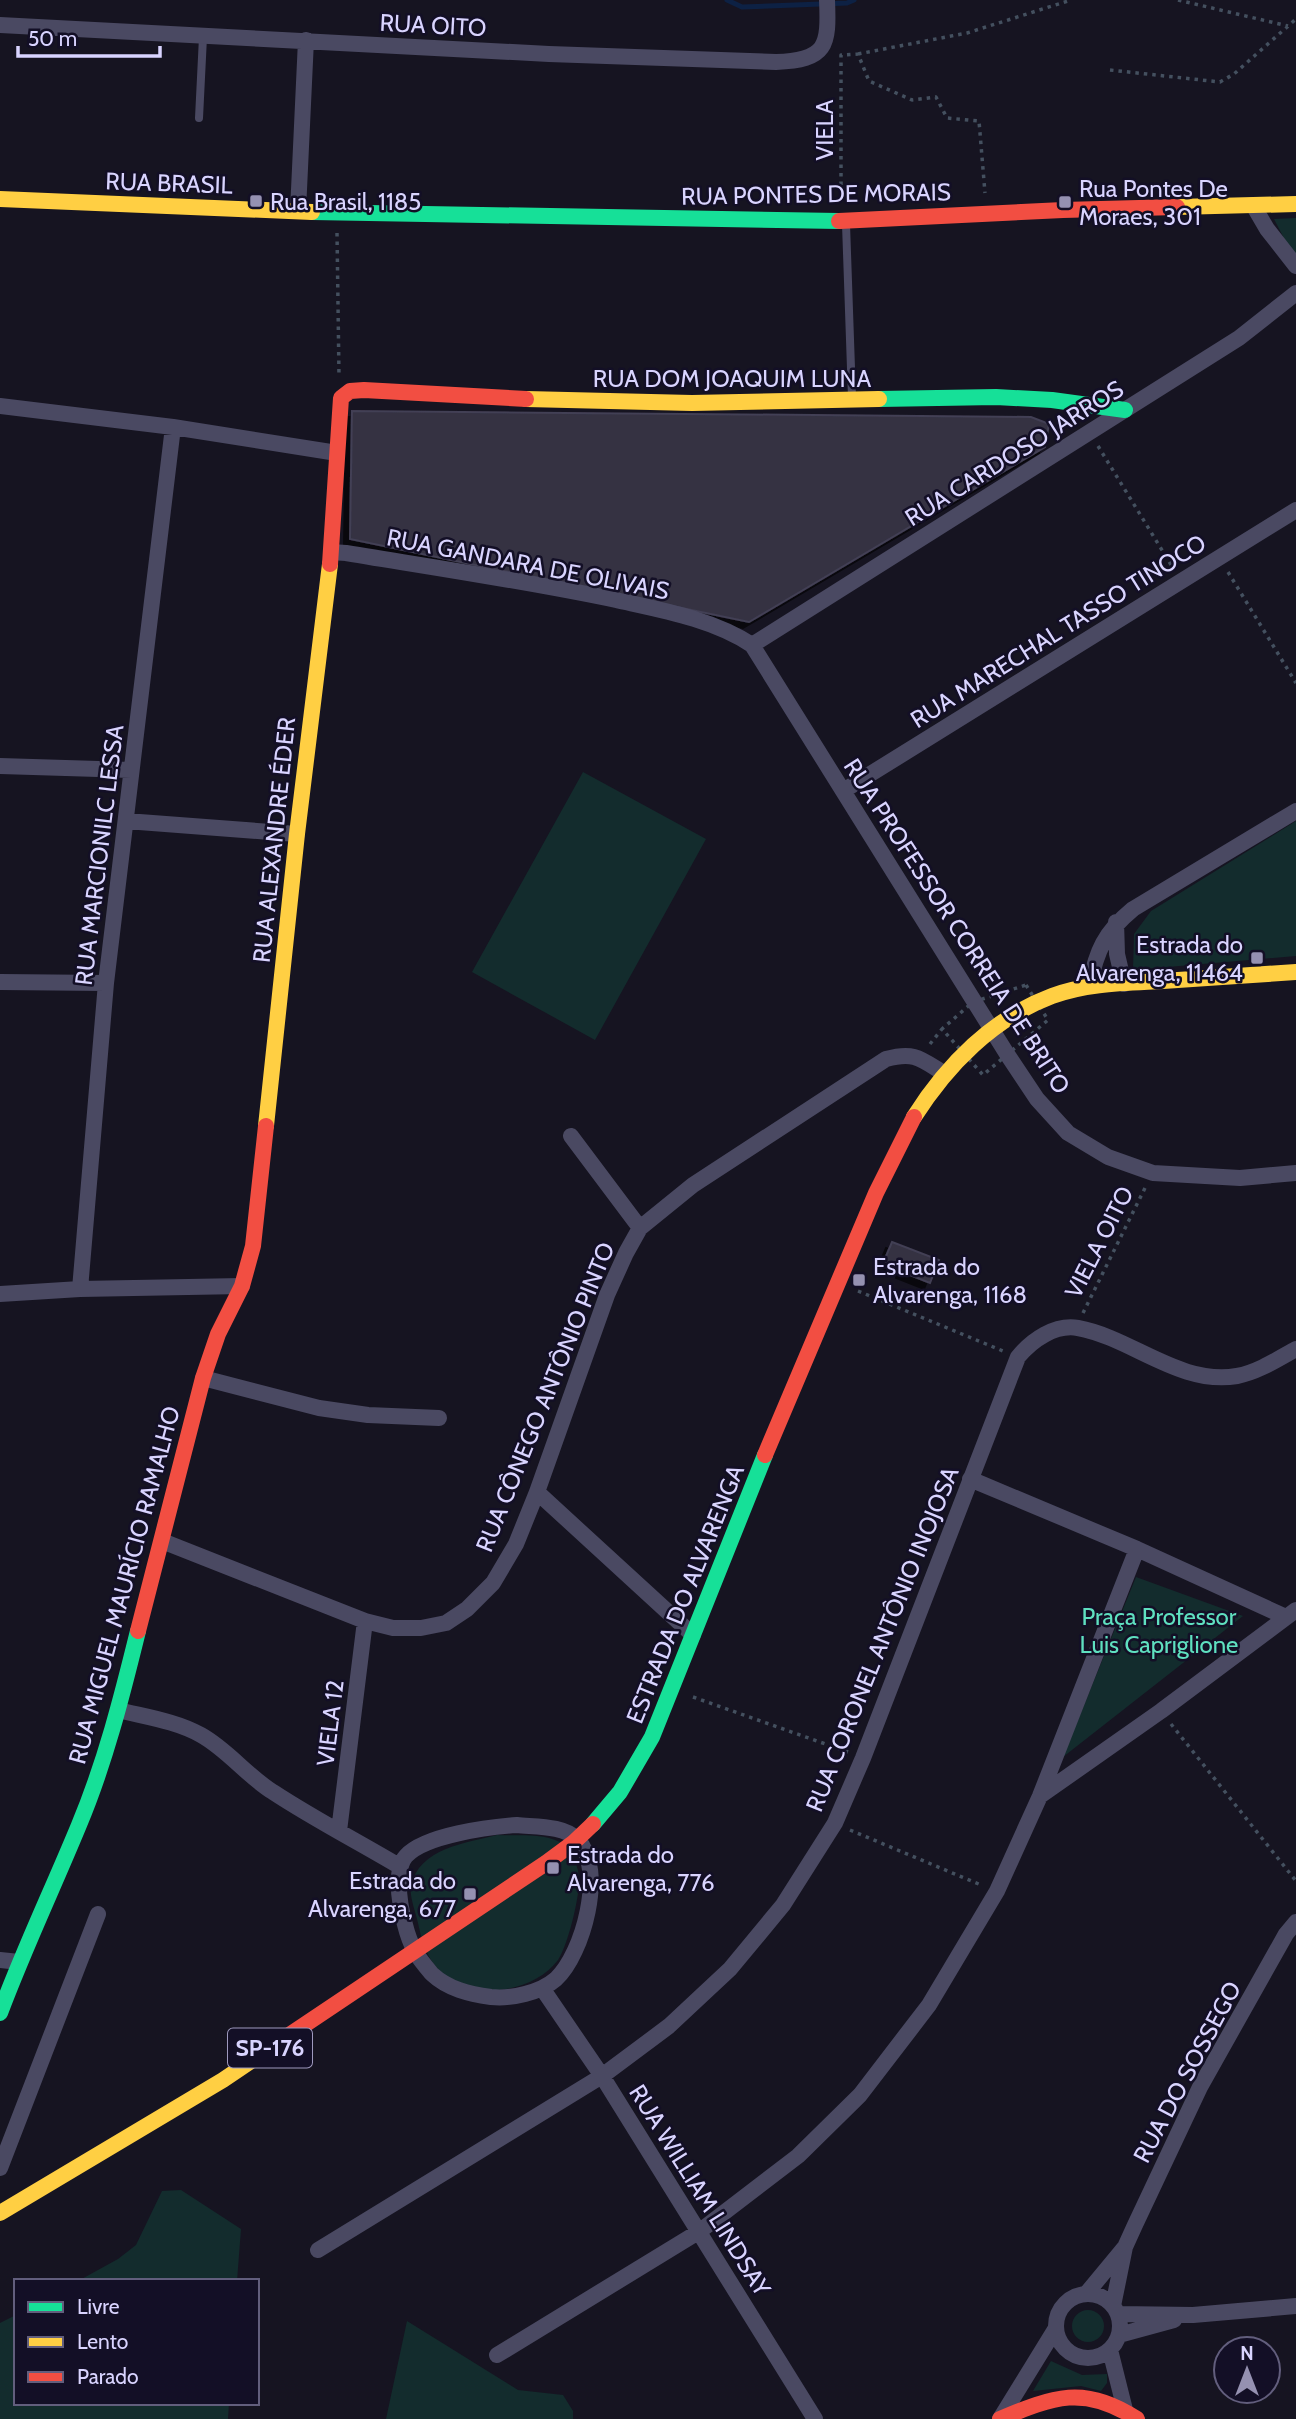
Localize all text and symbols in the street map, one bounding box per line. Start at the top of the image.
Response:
street label: RUA OITO [379,8,487,42]
scale bar [18,14,159,58]
text: 50 m [28,26,77,51]
street label: VIELA [810,99,839,160]
street label: RUA BRASIL [105,166,233,200]
place label: Rua Pontes De Moraes, 301 [1079,174,1228,231]
street label: RUA PONTES DE MORAIS [681,177,951,211]
place label: Rua Brasil, 1185 [270,187,421,216]
marker: Rua Brasil, 1185 [248,193,264,209]
marker: Rua Pontes De Moraes, 301 [1057,194,1073,210]
street label: RUA DOM JOAQUIM LUNA [593,364,872,393]
street label: RUA CARDOSO JARROS [900,374,1128,532]
street label: RUA GANDARA DE OLIVAIS [384,522,672,606]
street label: RUA MARECHAL TASSO TINOCO [905,528,1211,734]
street label: RUA ALEXANDRE ÉDER [247,715,301,964]
street label: RUA MARCIONILC LESSA [69,723,129,987]
street label: RUA PROFESSOR CORREIA DE BRITO [838,753,1076,1099]
place label: Estrada do Alvarenga, 11464 [1076,930,1243,987]
marker: Estrada do Alvarenga, 11464 [1249,950,1265,966]
street label: VIELA OITO [1058,1181,1140,1303]
street label: RUA CÔNEGO ANTÔNIO PINTO [470,1238,620,1556]
place label: Estrada do Alvarenga, 1168 [873,1252,1027,1309]
marker: Estrada do Alvarenga, 1168 [851,1272,867,1288]
street label: RUA MIGUEL MAURÍCIO RAMALHO [62,1403,186,1767]
street label: ESTRADA DO ALVARENGA [620,1460,750,1727]
street label: RUA CORONEL ANTÔNIO INOJOSA [799,1462,965,1816]
park label: Praça Professor Luis Capriglione [1080,1602,1238,1659]
street label: VIELA 12 [310,1678,350,1768]
place label: Estrada do Alvarenga, 776 [567,1840,715,1897]
marker: Estrada do Alvarenga, 776 [545,1860,561,1876]
place label: Estrada do Alvarenga, 677 [308,1866,456,1923]
marker: Estrada do Alvarenga, 677 [462,1886,478,1902]
street label: RUA DO SOSSEGO [1127,1976,1247,2168]
road number: SP-176 [228,2028,312,2068]
street label: RUA WILLIAM LINDSAY [623,2079,777,2301]
legend [14,2279,259,2405]
text: Livre [77,2294,120,2319]
text: Lento [77,2329,128,2354]
north arrow [1212,2335,1282,2405]
text: N [1240,2342,1254,2365]
text: Parado [77,2364,139,2389]

